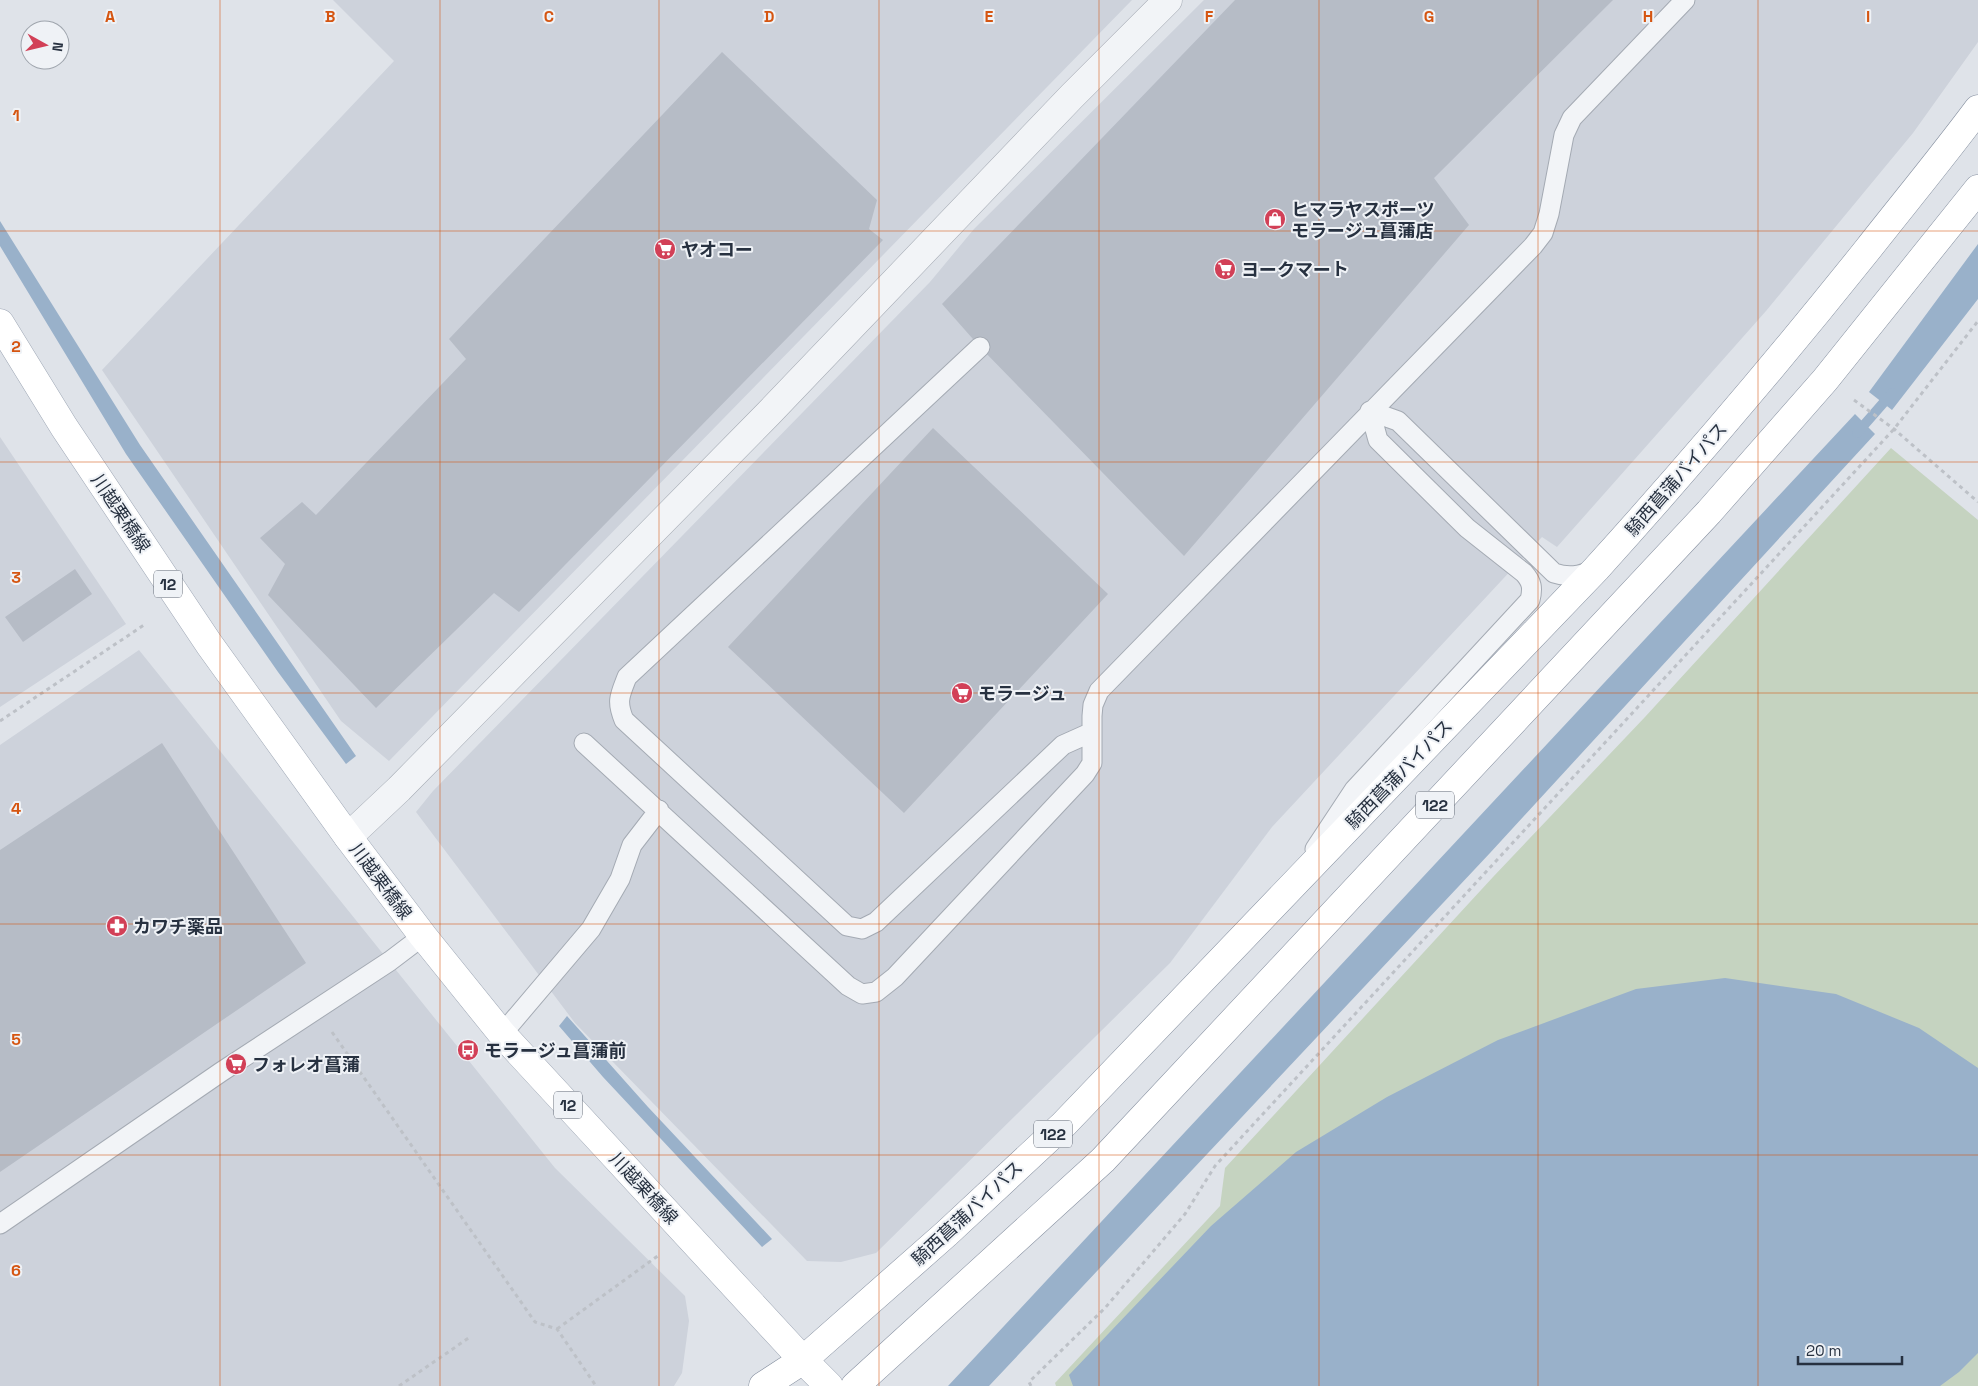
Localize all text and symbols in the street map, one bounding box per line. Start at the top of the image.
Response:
text: A [105,6,115,27]
text: B [325,6,335,27]
text: C [544,6,554,27]
text: D [764,6,774,27]
text: E [985,6,994,27]
text: F [1205,6,1214,27]
text: G [1424,6,1434,27]
text: H [1643,6,1653,27]
text: I [1866,6,1870,27]
north arrow [20,20,70,70]
text: N [48,41,67,53]
text: 1 [12,105,20,126]
place label: ヒマラヤスポーツ モラージュ菖蒲店 [1291,198,1435,242]
shop icon: ヒマラヤスポーツ モラージュ菖蒲店 [1263,207,1287,231]
supermarket icon: ヤオコー [653,237,677,261]
place label: ヤオコー [681,238,753,261]
supermarket icon: ヨークマート [1213,257,1237,281]
place label: ヨークマート [1241,258,1349,281]
text: 2 [11,336,21,357]
street label: 騎西菖蒲バイパス [1620,417,1732,541]
street label: 川越栗橋線 [86,469,156,557]
text: 3 [11,567,21,588]
road number: 12 [154,570,182,598]
supermarket icon: モラージュ [950,681,974,705]
place label: モラージュ [978,682,1066,705]
street label: 騎西菖蒲バイパス [1341,714,1457,834]
road number: 122 [1416,792,1454,818]
text: 4 [11,798,21,819]
street label: 川越栗橋線 [345,838,417,924]
pharmacy icon: カワチ薬品 [105,914,129,938]
place label: カワチ薬品 [133,915,223,938]
text: 5 [11,1029,21,1050]
bus stop icon: モラージュ菖蒲前 [456,1038,480,1062]
place label: モラージュ菖蒲前 [484,1039,626,1062]
supermarket icon: フォレオ菖蒲 [224,1052,248,1076]
place label: フォレオ菖蒲 [252,1053,360,1076]
road number: 12 [554,1092,582,1118]
road number: 122 [1034,1120,1072,1148]
street label: 川越栗橋線 [605,1147,683,1229]
street label: 騎西菖蒲バイパス [907,1156,1027,1270]
text: 6 [11,1260,21,1281]
scale bar [1798,1334,1902,1366]
text: 20 m [1806,1341,1841,1360]

